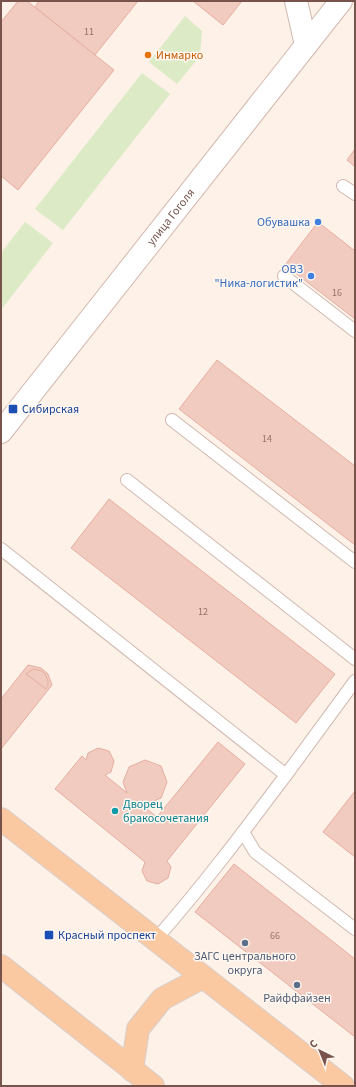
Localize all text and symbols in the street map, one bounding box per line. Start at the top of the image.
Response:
house number: 11 [84,25,94,39]
place label: Инмарко [156,47,203,64]
marker: Инмарко [143,50,153,60]
street label: улица Гоголя [143,185,199,249]
place label: Обувашка [257,214,310,231]
marker: Обувашка [313,217,323,227]
place label: ОВЗ "Ника-логистик" [215,261,303,292]
marker: ОВЗ "Ника-логистик" [306,271,316,281]
house number: 16 [332,286,342,300]
place label: Сибирская [22,401,79,418]
marker: Сибирская [7,403,19,415]
house number: 14 [262,432,272,446]
house number: 12 [198,605,208,619]
place label: Дворец бракосочетания [123,796,209,827]
marker: Дворец бракосочетания [110,806,120,816]
place label: Красный проспект [58,927,157,944]
marker: Красный проспект [43,929,55,941]
house number: 66 [270,929,280,943]
marker: ЗАГС центрального округа [240,938,250,948]
place label: ЗАГС центрального округа [194,948,296,979]
marker: Райффайзен [292,980,302,990]
place label: Райффайзен [263,990,331,1007]
north arrow [300,1031,340,1071]
text: С [306,1036,321,1052]

